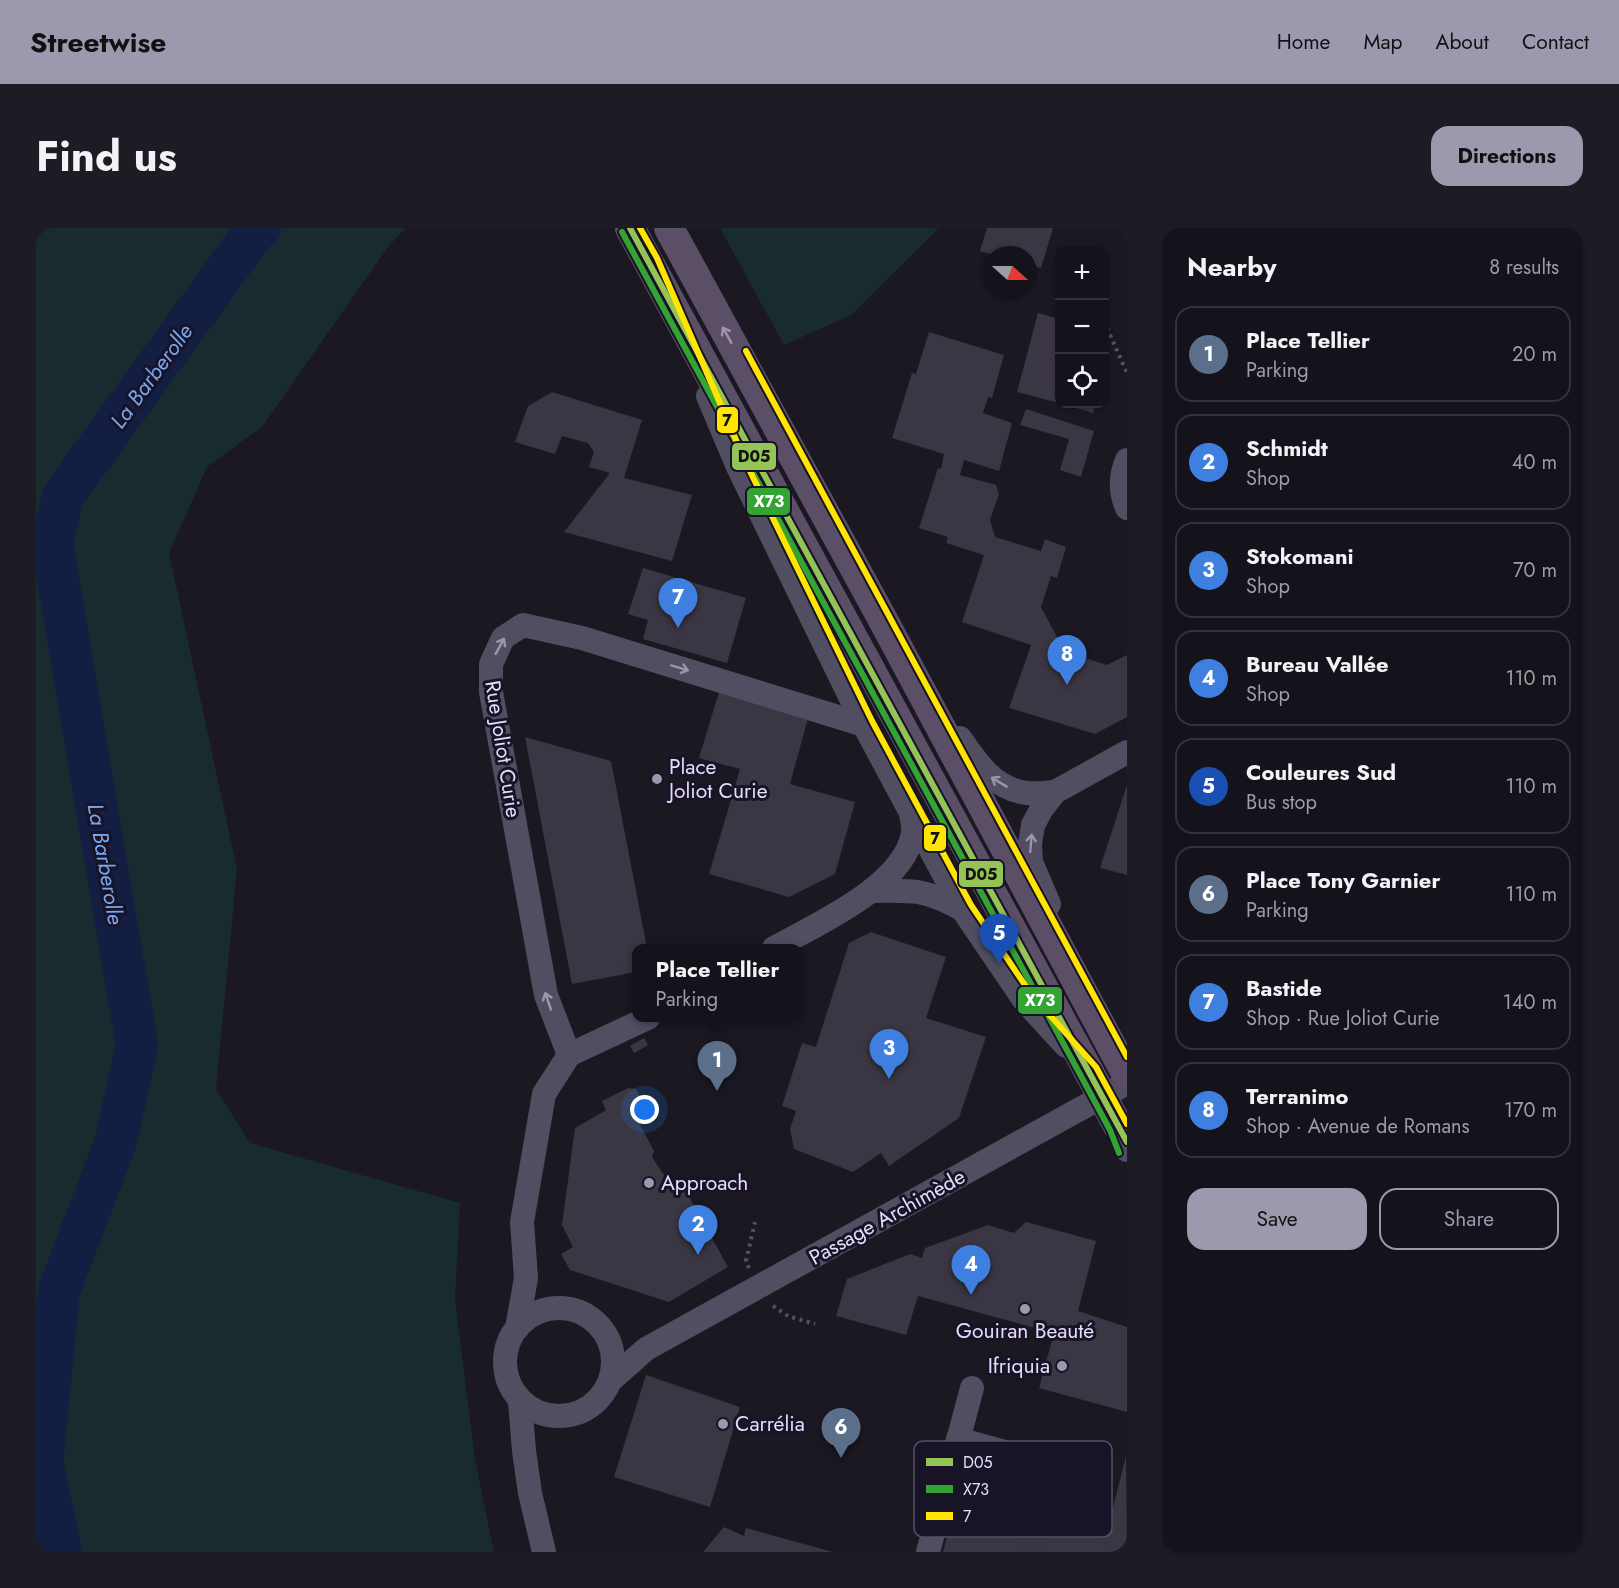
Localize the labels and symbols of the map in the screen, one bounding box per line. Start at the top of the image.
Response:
north arrow [983,246,1037,300]
water label: La Barberolle [102,317,200,435]
one-way arrow [721,326,732,344]
line badge: 7 [716,406,739,434]
text: 7 [722,409,732,432]
line badge: D05 [731,442,777,471]
text: D05 [738,445,770,468]
line badge: X73 [746,487,791,516]
text: X73 [754,490,784,513]
pin: 7 [658,578,698,628]
pin: 8 [1048,636,1086,685]
one-way arrow [494,638,506,655]
one-way arrow [670,663,689,674]
street label: Rue Joliot Curie [477,678,529,820]
place label: Place Joliot Curie [666,752,768,806]
marker: Place Joliot Curie [650,772,664,786]
one-way arrow [991,775,1008,787]
water label: La Barberolle [80,801,132,927]
line badge: 7 [923,824,947,852]
text: 7 [930,827,940,850]
one-way arrow [1026,833,1037,853]
line badge: D05 [958,860,1004,888]
text: D05 [965,863,997,886]
pin: 5 [980,914,1018,964]
line badge: X73 [1017,986,1063,1015]
text: X73 [1025,989,1055,1012]
one-way arrow [542,992,553,1011]
pin: 3 [870,1030,908,1079]
pin: 1 [698,1042,736,1091]
your location [630,1095,659,1124]
street label: Passage Archimède [803,1162,971,1272]
place label: Approach [661,1168,748,1198]
marker: Approach [642,1176,656,1190]
pin: 2 [678,1206,718,1255]
pin: 4 [952,1246,990,1295]
marker: Gouiran Beauté [1018,1302,1032,1316]
place label: Gouiran Beauté [956,1316,1094,1346]
place label: Ifriquia [988,1351,1050,1381]
marker: Ifriquia [1055,1359,1069,1373]
pin: 6 [822,1408,860,1458]
place label: Carrélia [735,1409,805,1439]
marker: Carrélia [716,1417,730,1431]
legend [914,1441,1112,1537]
text: D05 [963,1451,993,1474]
text: X73 [963,1478,989,1501]
text: 7 [963,1505,972,1528]

